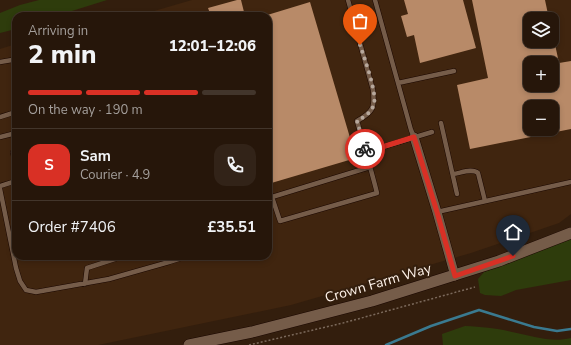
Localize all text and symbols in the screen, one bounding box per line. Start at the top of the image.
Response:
pin [343,4,377,45]
icon: bag [349,10,371,32]
map controls [523,12,559,136]
button: layers [523,12,559,48]
text: Arriving in [28,22,88,40]
text: 12:01–12:06 [169,36,256,56]
text: 2 min [28,37,96,72]
button: + [523,56,559,92]
button: − [523,100,559,136]
text: On the way · 190 m [28,101,143,119]
courier [345,129,385,169]
icon: bike [354,138,376,160]
button: phone [214,144,256,186]
text: Sam [80,146,111,166]
text: S [44,155,54,175]
text: Courier · 4.9 [80,166,150,184]
pin [496,215,530,256]
text: Order #7406 [28,217,116,237]
text: £35.51 [207,217,256,237]
icon: home [502,221,524,243]
street label: Crown Farm Way [323,258,434,307]

